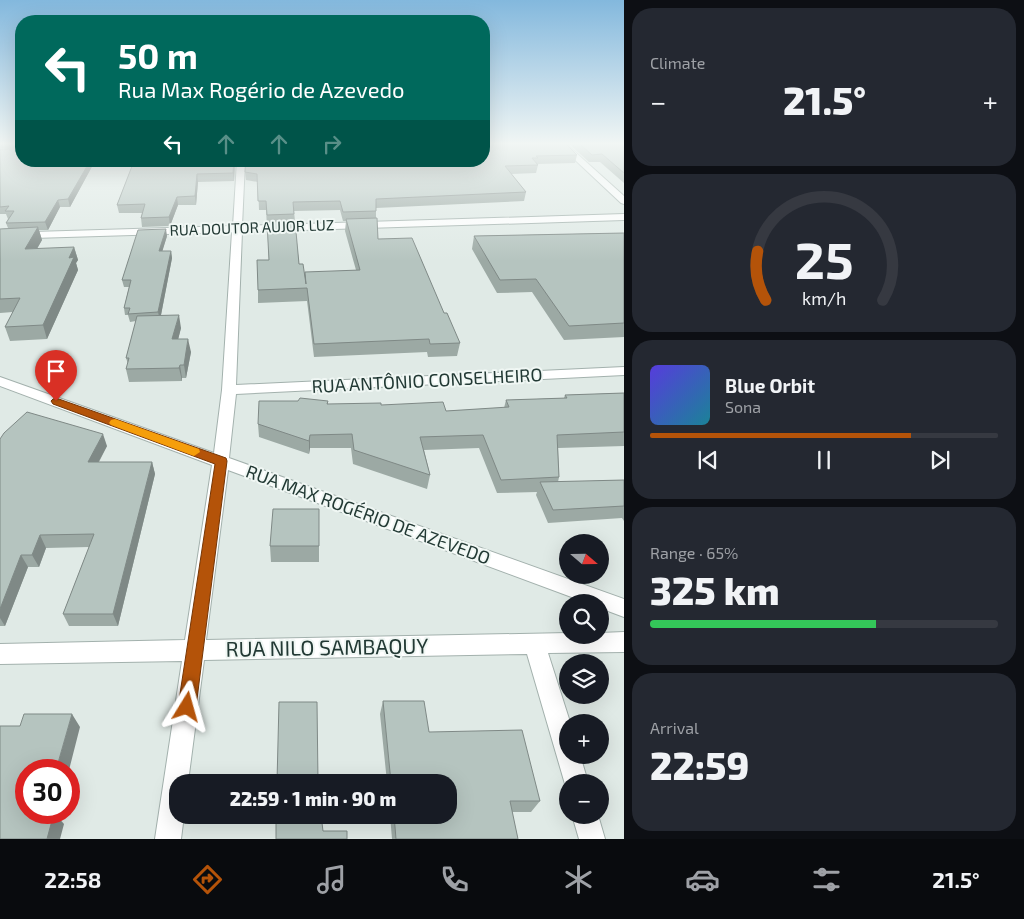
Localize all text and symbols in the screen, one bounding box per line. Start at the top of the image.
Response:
text: 50 m [118,34,198,76]
icon: left [35,35,100,100]
text: Climate [650,53,705,72]
text: Rua Max Rogério de Azevedo [118,76,405,102]
text: 21.5° [783,77,866,123]
text: − [650,84,666,118]
text: + [983,84,998,118]
icon: left [159,130,187,158]
icon: ahead [212,130,240,158]
icon: ahead [265,130,293,158]
icon: right [318,130,346,158]
street label: RUA DOUTOR AUJOR LUZ [169,215,335,239]
text: 25 [795,227,853,289]
text: km/h [802,287,846,309]
pin [35,350,77,401]
icon: arrive [42,357,70,385]
street label: RUA ANTÔNIO CONSELHEIRO [311,363,543,397]
text: Blue Orbit [725,374,815,397]
text: Sona [725,397,761,416]
icon: previous [694,446,722,474]
icon: pause [810,446,838,474]
icon: next [926,446,954,474]
street label: RUA MAX ROGÉRIO DE AZEVEDO [243,460,493,569]
north arrow [559,534,609,584]
map controls [559,534,609,824]
text: Range · 65% [650,543,738,562]
text: 325 km [650,567,779,613]
button: search [559,594,609,644]
street label: RUA NILO SAMBAQUY [225,632,429,662]
button: layers [559,654,609,704]
position arrow [160,680,212,732]
button: + [559,714,609,764]
text: Arrival [650,718,699,737]
text: 22:59 [650,742,749,788]
speed limit sign: 30 [15,759,80,824]
button: − [559,774,609,824]
text: 22:59 · 1 min · 90 m [230,787,396,810]
icon: directions [190,862,225,897]
icon: music [314,862,349,897]
icon: phone [437,862,472,897]
icon: climate [561,862,596,897]
icon: car [685,862,720,897]
icon: filters [809,862,844,897]
text: 22:58 [44,866,101,892]
text: 21.5° [932,866,980,892]

